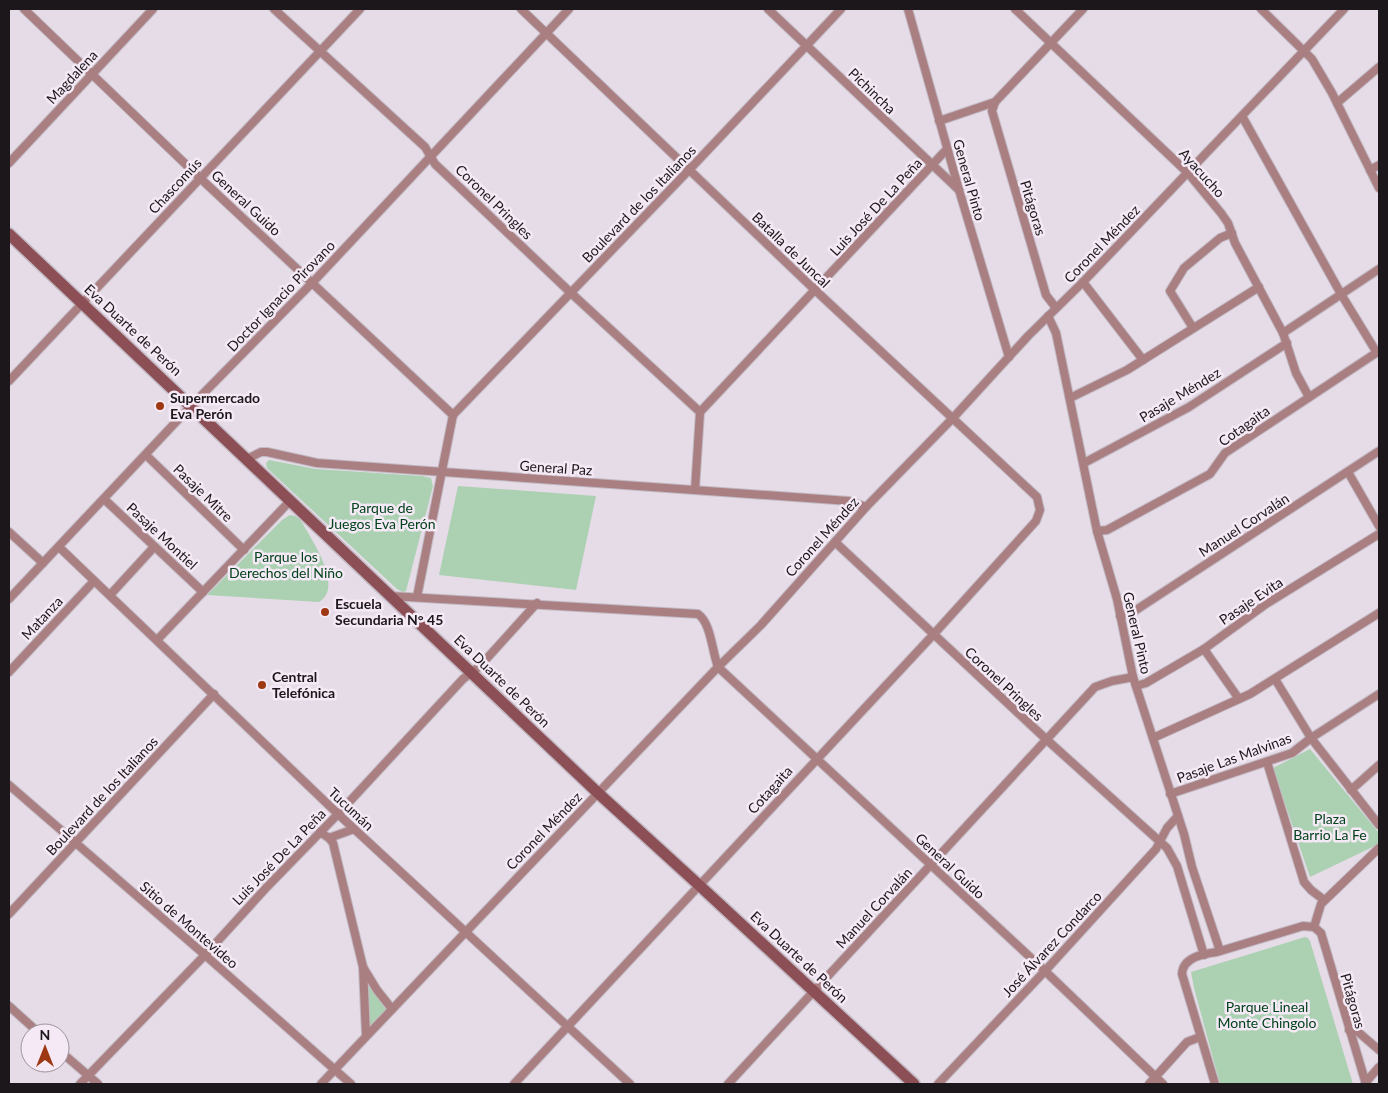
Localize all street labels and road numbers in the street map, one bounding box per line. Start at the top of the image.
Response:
street label: Magdalena [43,46,101,107]
street label: Pichincha [845,64,899,117]
street label: General Pinto [950,137,989,223]
street label: Boulevard de los Italianos [578,142,699,266]
street label: Ayacucho [1176,145,1229,201]
street label: Chascomús [145,154,205,217]
street label: Luis José De La Peña [826,154,925,259]
street label: Coronel Pringles [452,161,536,243]
street label: General Guido [208,166,285,239]
street label: Pitágoras [1017,178,1050,238]
street label: Coronel Méndez [1060,201,1143,286]
street label: Batalla de Juncal [749,208,834,291]
street label: Doctor Ignacio Pirovano [223,237,338,355]
street label: Eva Duarte de Perón [81,280,185,379]
street label: Pasaje Méndez [1136,364,1224,426]
street label: Cotagaita [1215,402,1273,449]
street label: General Paz [519,456,593,479]
street label: Pasaje Mitre [170,460,237,525]
street label: Manuel Corvalán [1195,489,1292,560]
street label: Coronel Méndez [781,493,862,580]
street label: Pasaje Montiel [124,499,201,573]
street label: Pasaje Evita [1216,573,1286,628]
street label: General Pinto [1120,590,1155,676]
street label: Matanza [17,593,66,643]
street label: Eva Duarte de Perón [451,631,554,731]
street label: Coronel Pringles [962,643,1047,724]
street label: Pasaje Las Malvinas [1174,729,1293,786]
street label: Boulevard de los Italianos [42,733,161,859]
street label: Cotagaita [744,762,796,817]
street label: Tucumán [325,784,377,834]
street label: Coronel Méndez [502,788,585,873]
street label: Luis José De La Peña [228,805,329,908]
street label: General Guido [912,829,989,902]
street label: Manuel Corvalán [832,864,915,951]
street label: Sitio de Montevideo [137,877,242,972]
street label: José Álvarez Condarco [998,887,1105,1000]
street label: Eva Duarte de Perón [747,907,851,1006]
street label: Pitágoras [1337,971,1369,1031]

